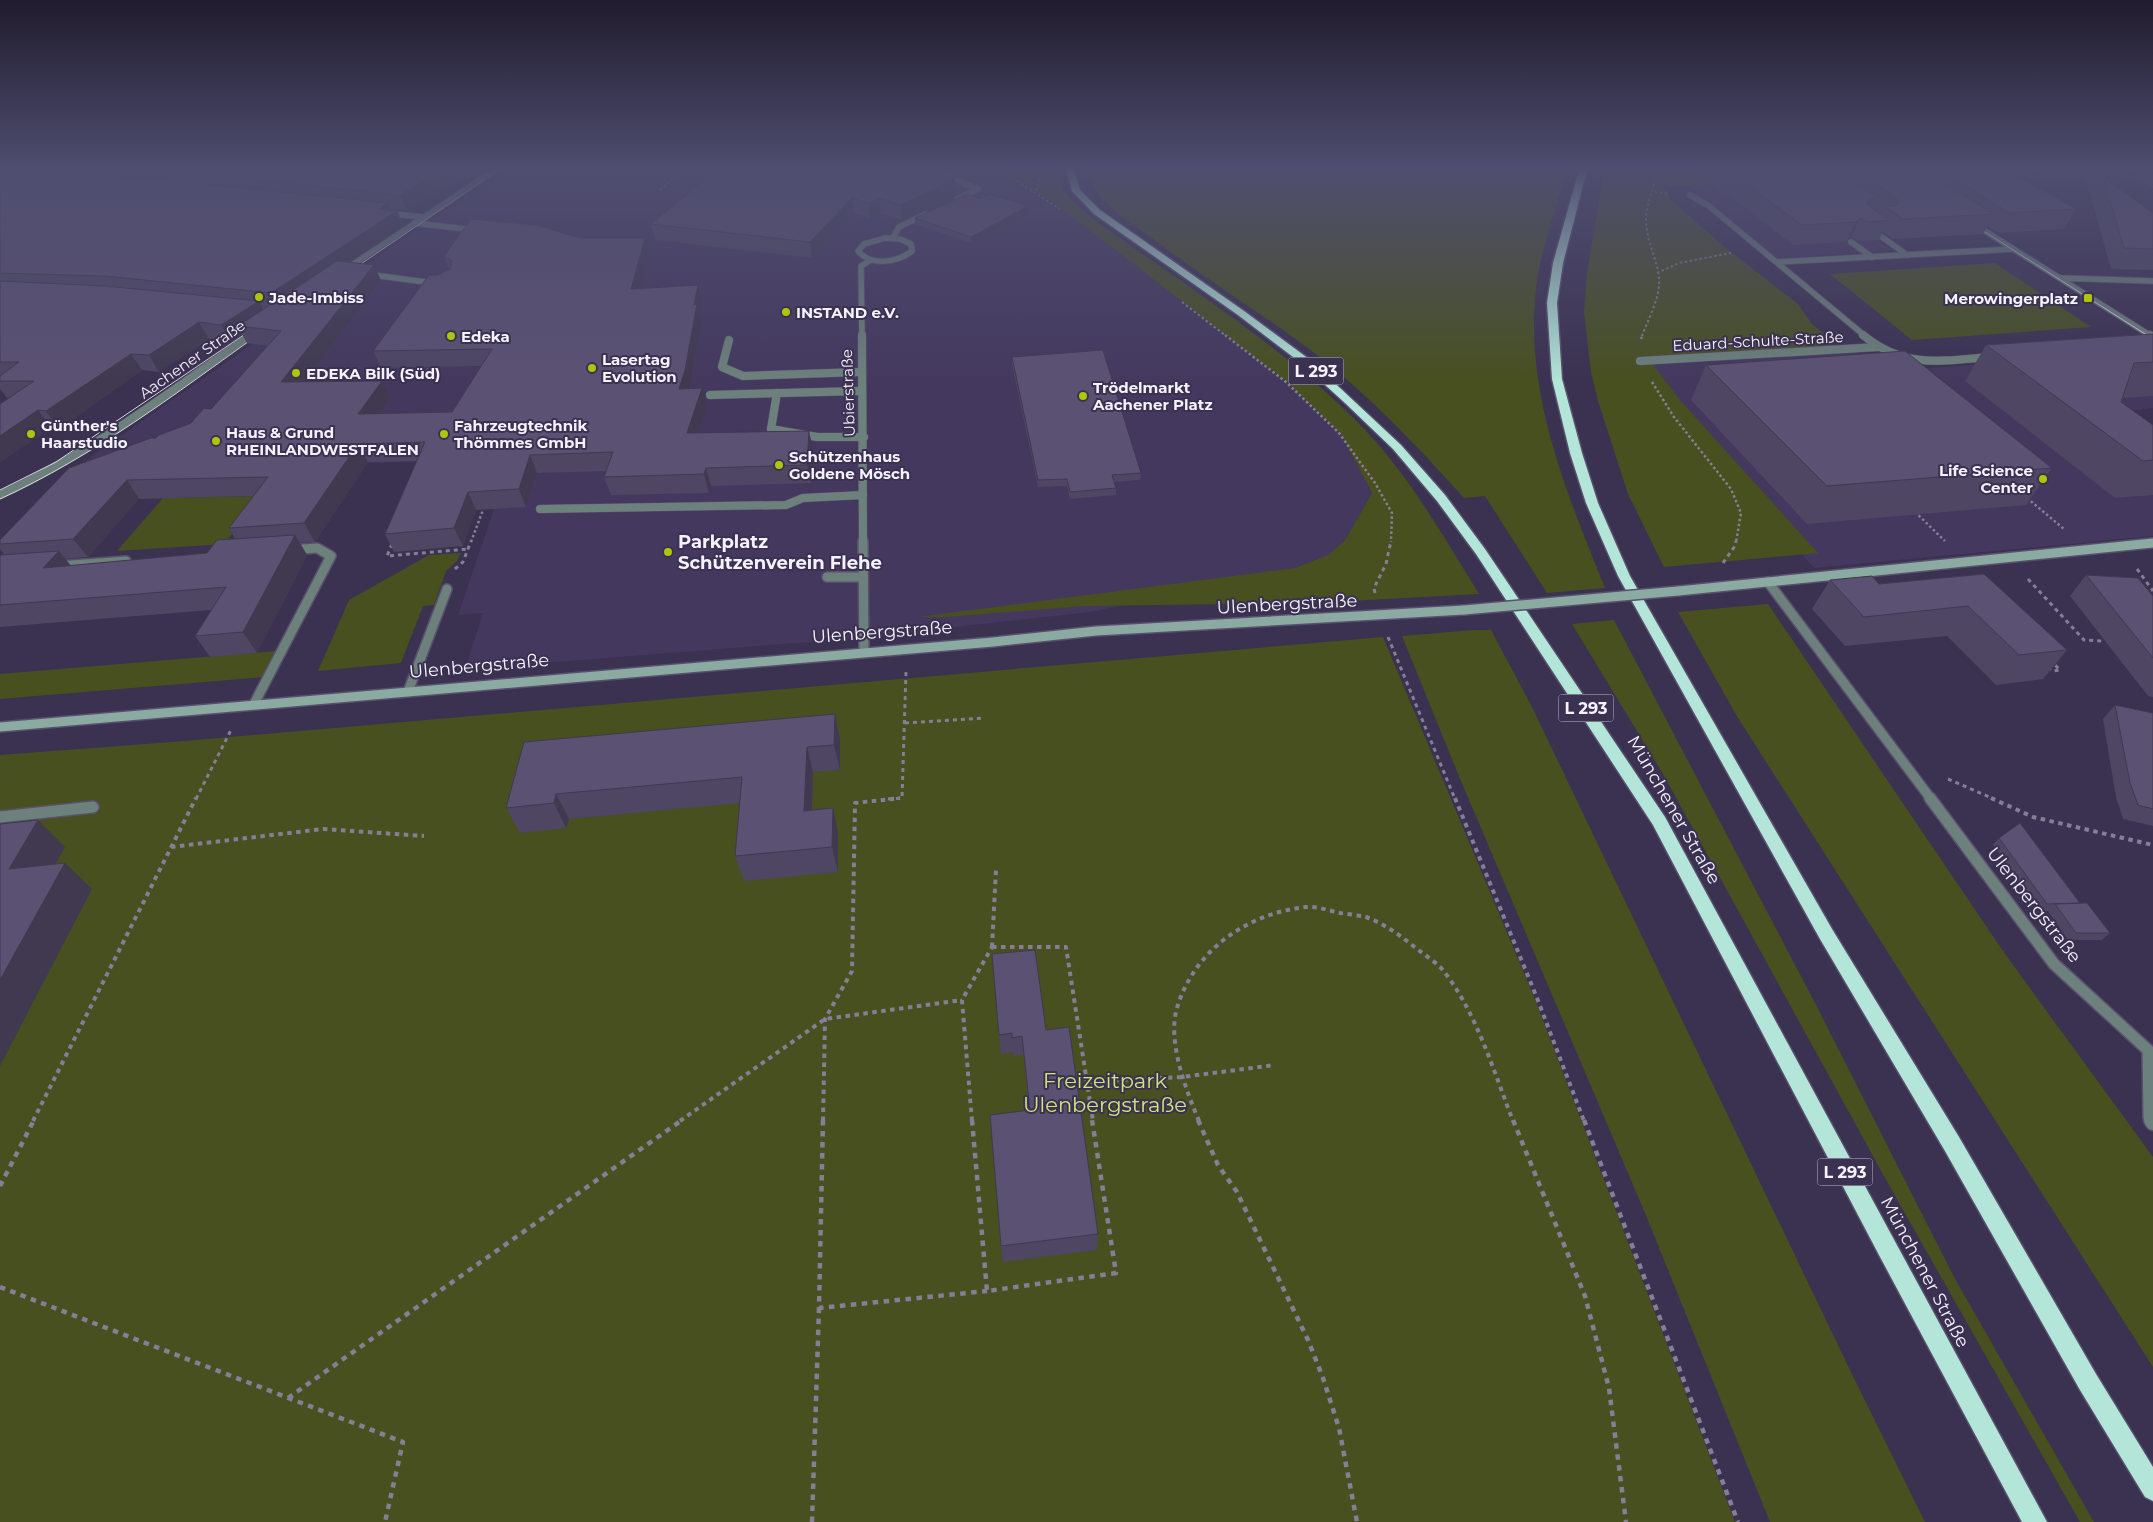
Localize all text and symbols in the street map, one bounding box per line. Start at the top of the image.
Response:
place label: Jade-Imbiss [268,288,364,307]
place label: Merowingerplatz [1944,289,2078,308]
marker: Jade-Imbiss [253,291,265,303]
marker: Merowingerplatz [2082,292,2094,304]
place label: INSTAND e.V. [796,303,899,322]
marker: INSTAND e.V. [780,306,792,318]
street label: Aachener Straße [135,315,249,403]
place label: Edeka [461,327,510,346]
street label: Eduard-Schulte-Straße [1672,327,1844,355]
marker: Edeka [445,330,457,342]
street label: Ubierstraße [837,349,859,437]
place label: Lasertag Evolution [602,350,677,386]
road number: L 293 [1288,358,1344,384]
marker: Lasertag Evolution [586,362,598,374]
place label: EDEKA Bilk (Süd) [306,364,440,383]
marker: EDEKA Bilk (Süd) [290,367,302,379]
place label: Trödelmarkt Aachener Platz [1092,378,1213,414]
marker: Trödelmarkt Aachener Platz [1077,390,1089,402]
place label: Günther's Haarstudio [41,416,128,452]
place label: Fahrzeugtechnik Thömmes GmbH [454,416,588,452]
place label: Haus & Grund RHEINLANDWESTFALEN [226,423,419,459]
marker: Günther's Haarstudio [25,428,37,440]
marker: Fahrzeugtechnik Thömmes GmbH [438,428,450,440]
marker: Haus & Grund RHEINLANDWESTFALEN [210,435,222,447]
place label: Schützenhaus Goldene Mösch [789,447,910,483]
marker: Schützenhaus Goldene Mösch [773,459,785,471]
place label: Life Science Center [1939,461,2034,497]
marker: Life Science Center [2037,473,2049,485]
place label: Parkplatz Schützenverein Flehe [678,531,882,574]
marker: Parkplatz Schützenverein Flehe [662,546,674,558]
street label: Ulenbergstraße [1216,589,1358,619]
street label: Ulenbergstraße [811,616,953,648]
street label: Ulenbergstraße [408,649,550,683]
road number: L 293 [1558,694,1614,721]
street label: Münchener Straße [1623,732,1726,888]
street label: Ulenbergstraße [1982,843,2086,967]
park label: Freizeitpark Ulenbergstraße [1023,1068,1187,1117]
road number: L 293 [1818,1158,1872,1186]
street label: Münchener Straße [1876,1193,1974,1351]

